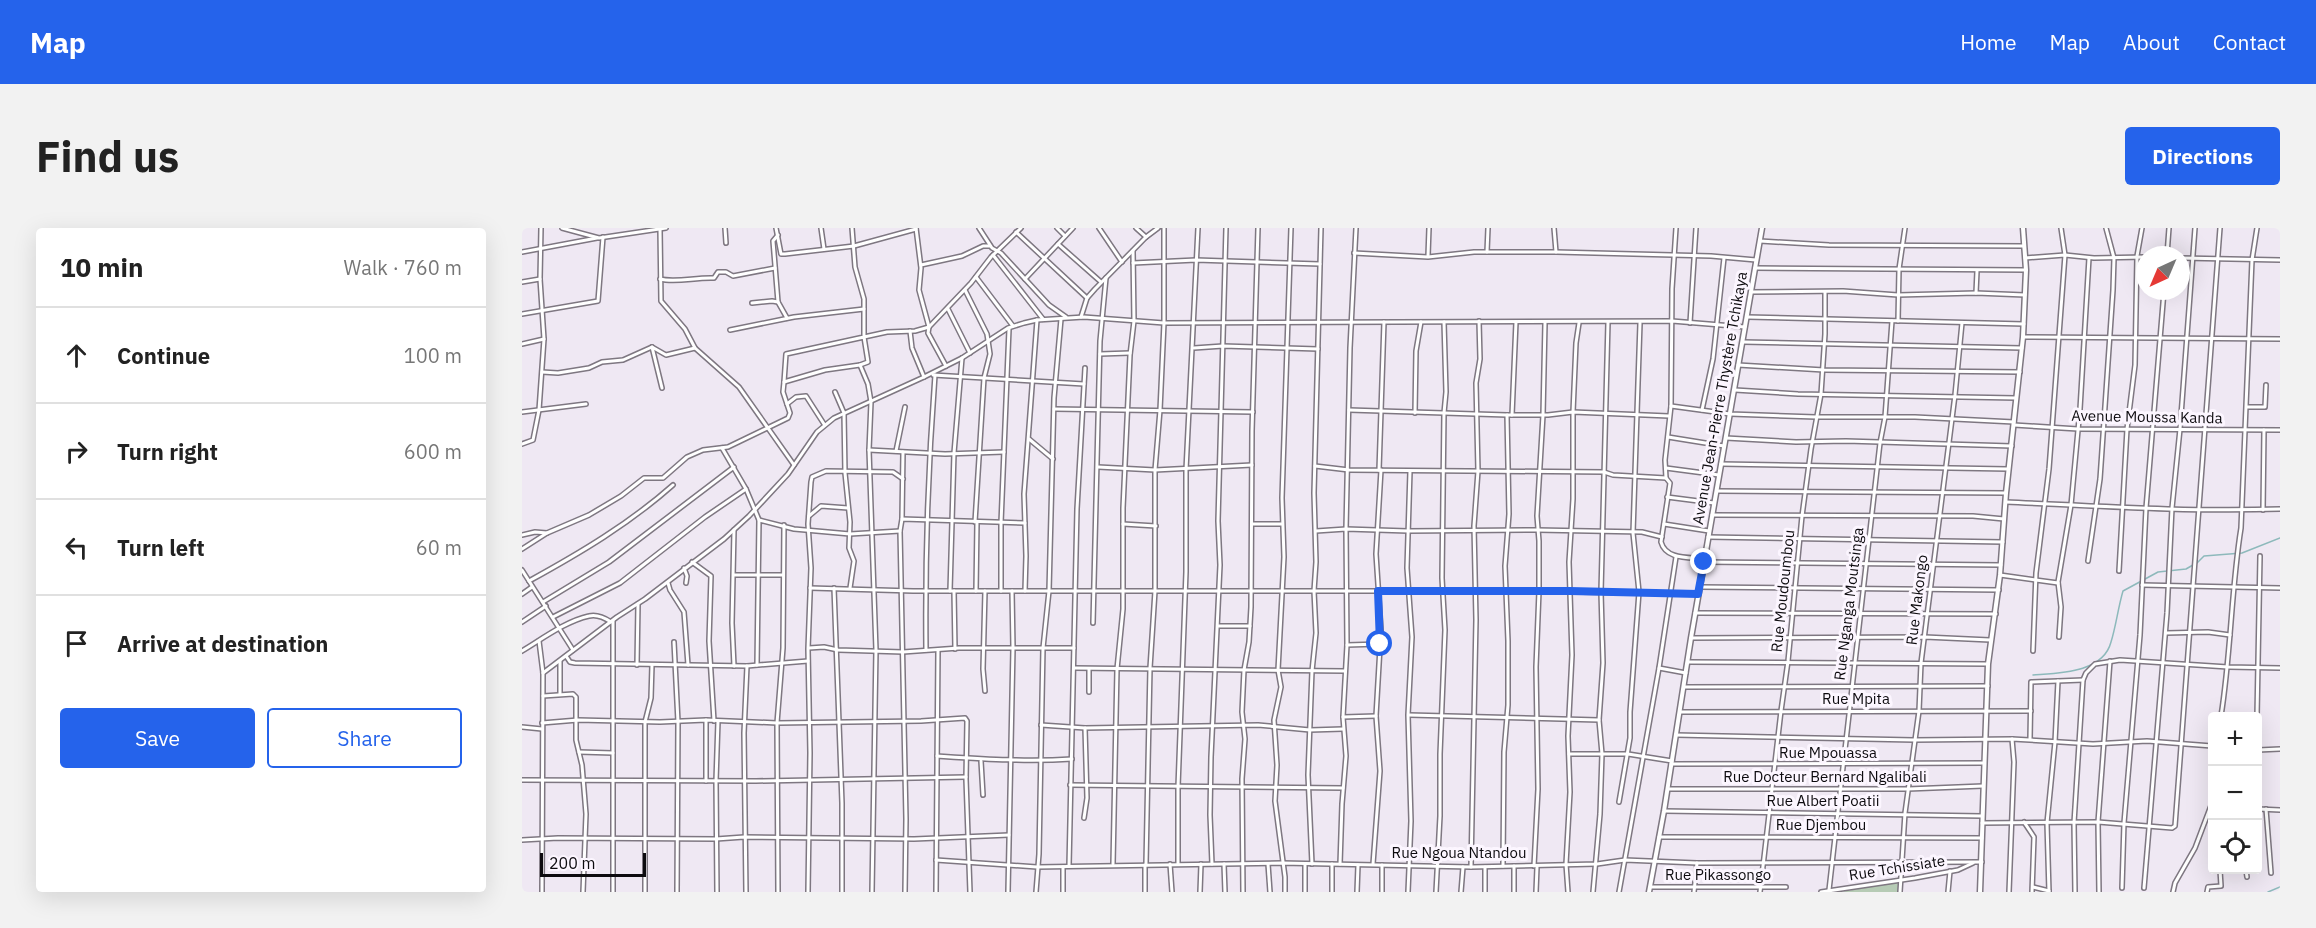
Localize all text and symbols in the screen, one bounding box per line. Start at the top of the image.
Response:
text: Map [30,24,86,61]
text: Home [1960,28,2017,56]
text: Map [2050,28,2090,56]
text: About [2123,28,2180,56]
text: Contact [2213,28,2286,56]
button: Directions [2125,127,2280,185]
text: Find us [36,129,179,184]
north arrow [2136,246,2190,300]
text: 10 min [60,250,144,284]
text: Walk · 760 m [344,254,462,281]
street label: Avenue Jean-Pierre Thystère Tchikaya [1688,270,1751,526]
icon: ahead [60,339,93,372]
text: Continue [117,341,210,370]
text: 100 m [404,342,462,369]
street label: Avenue Moussa Kanda [2071,406,2223,427]
icon: right [60,435,93,468]
text: Turn right [117,437,218,466]
text: 600 m [404,438,462,465]
street label: Rue Nganga Moutsinga [1830,526,1867,682]
street label: Rue Moudoumbou [1767,529,1798,653]
icon: left [60,531,93,564]
text: Turn left [117,533,205,562]
text: 60 m [416,534,462,561]
route end [1690,548,1716,574]
street label: Rue Makongo [1902,554,1931,646]
icon: arrive [60,627,93,660]
text: Arrive at destination [117,629,328,658]
route start [1366,630,1392,656]
street label: Rue Mpita [1822,689,1890,708]
button: Save [60,708,255,768]
button: Share [267,708,462,768]
map controls [2208,712,2262,874]
button: + [2208,712,2262,766]
street label: Rue Mpouassa [1779,743,1877,762]
button: − [2208,766,2262,820]
street label: Rue Docteur Bernard Ngalibali [1723,767,1927,786]
street label: Rue Albert Poatii [1767,791,1879,810]
street label: Rue Djembou [1776,815,1866,834]
button: locate [2208,820,2262,874]
street label: Rue Ngoua Ntandou [1392,843,1526,862]
scale bar [540,850,646,878]
street label: Rue Tchissiate [1848,851,1946,884]
text: 200 m [549,853,596,873]
street label: Rue Pikassongo [1665,865,1771,884]

